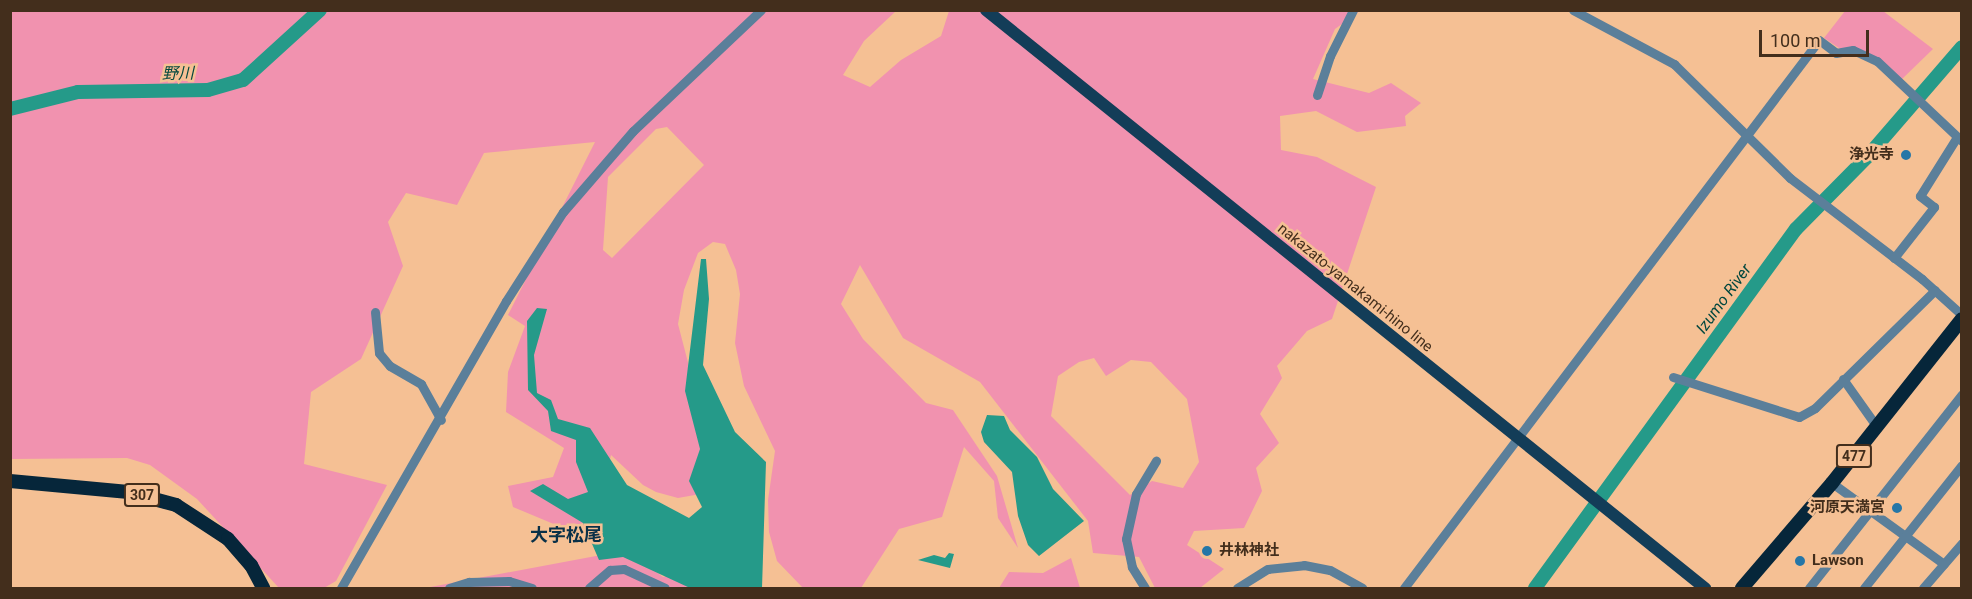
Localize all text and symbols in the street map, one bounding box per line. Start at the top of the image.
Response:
scale bar [1762,18,1872,56]
text: 100 m [1770,30,1821,51]
water label: 野川 [162,64,194,84]
place label: 浄光寺 [1849,146,1894,164]
marker: 浄光寺 [1899,148,1913,162]
street label: nakazato-yamakami-hino line [1274,220,1436,356]
water label: Izumo River [1692,261,1756,337]
road number: 477 [1834,445,1874,467]
road number: 307 [122,484,162,506]
place label: 河原天満宮 [1810,499,1885,517]
marker: 河原天満宮 [1890,501,1904,515]
district label: 大字松尾 [530,524,602,546]
place label: 井林神社 [1219,542,1279,560]
marker: 井林神社 [1200,544,1214,558]
place label: Lawson [1812,552,1864,570]
marker: Lawson [1793,554,1807,568]

